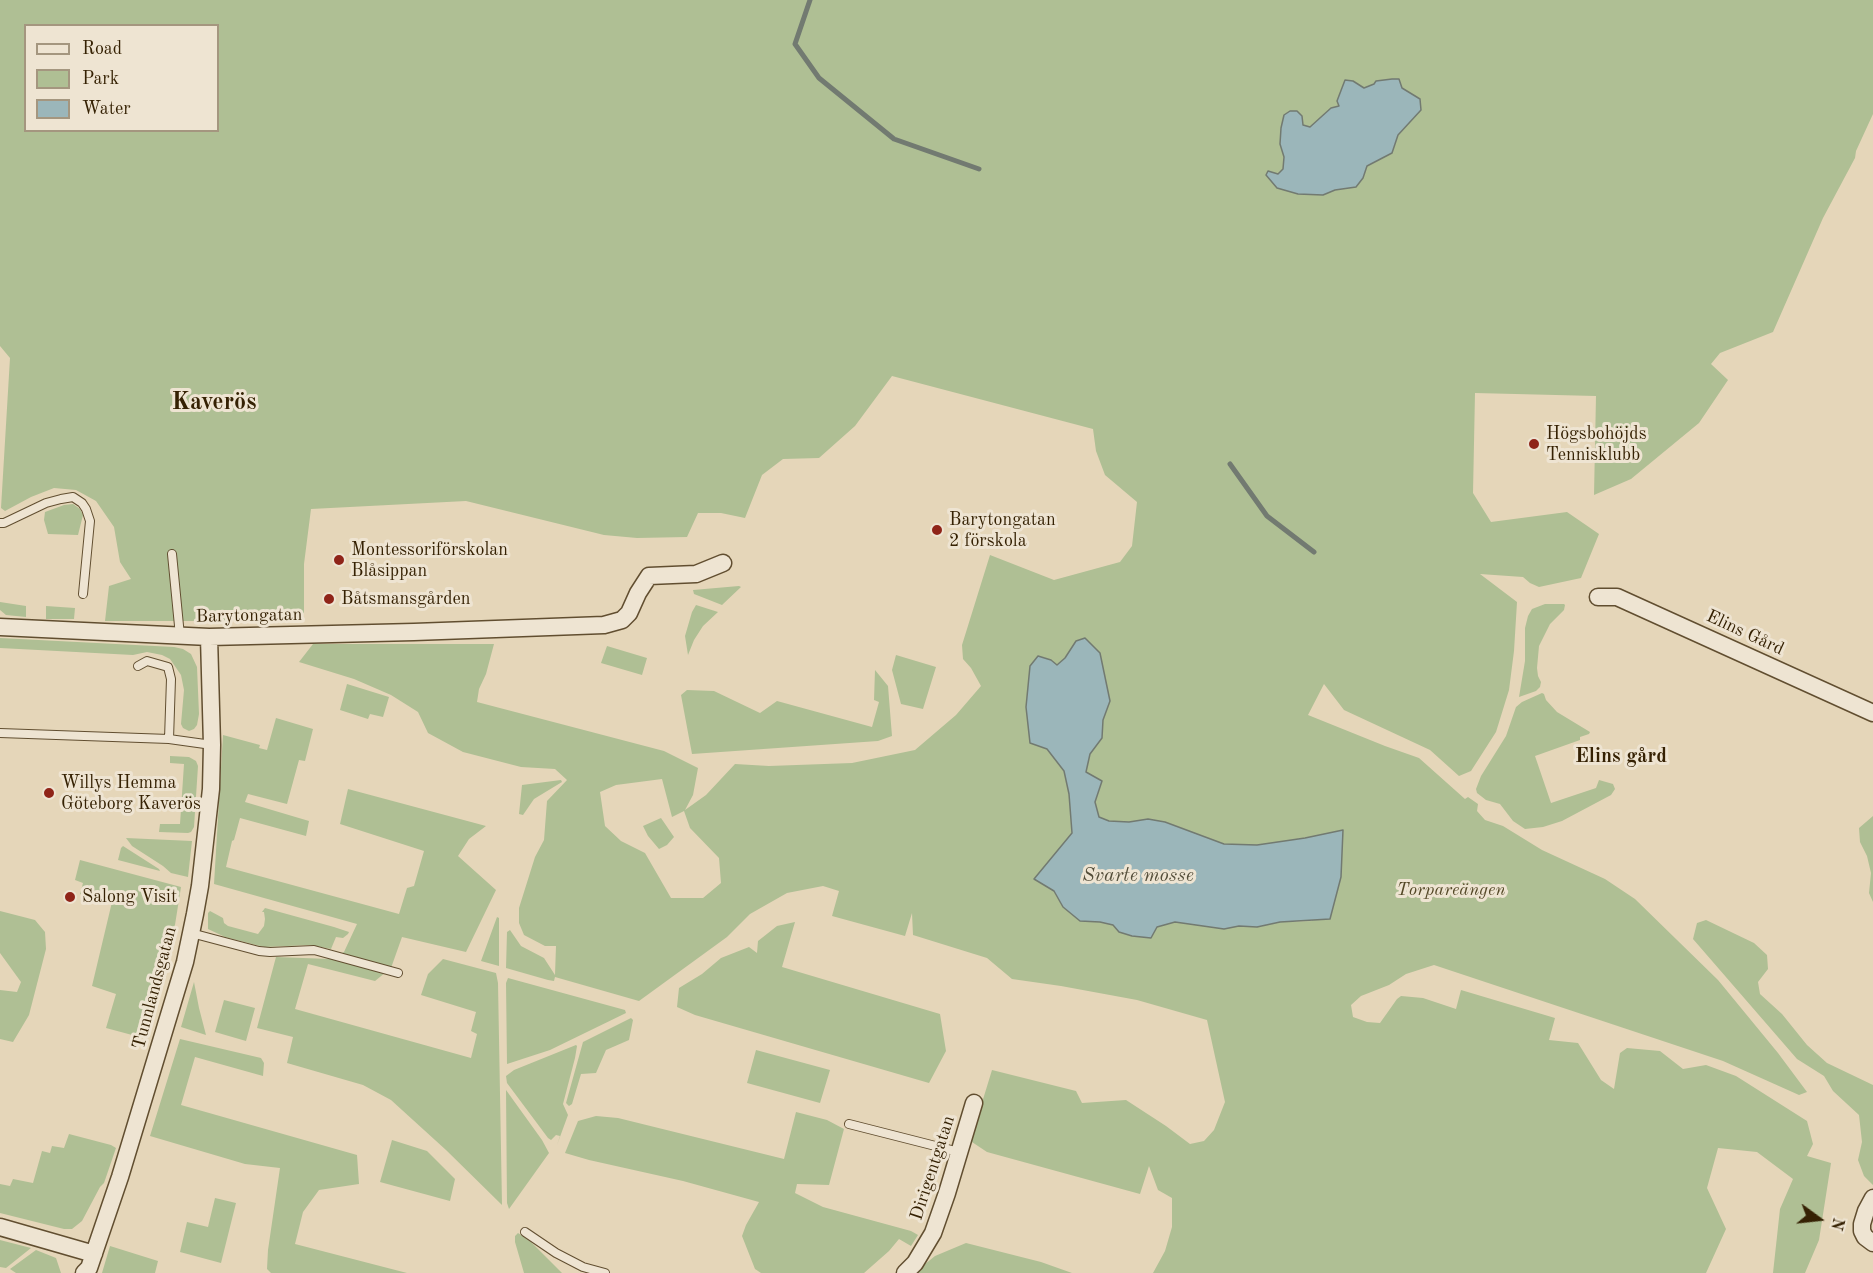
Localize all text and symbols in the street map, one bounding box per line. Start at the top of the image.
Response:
legend [24,24,219,132]
text: Road [82,40,122,58]
text: Park [82,70,119,88]
text: Water [82,100,131,118]
district label: Kaverös [171,389,257,417]
place label: Högsbohöjds Tennisklubb [1546,423,1646,466]
marker: Högsbohöjds Tennisklubb [1527,437,1541,451]
place label: Barytongatan 2 förskola [949,509,1056,552]
marker: Barytongatan 2 förskola [930,523,944,537]
place label: Montessoriförskolan Blåsippan [351,539,508,582]
marker: Montessoriförskolan Blåsippan [332,553,346,567]
place label: Båtsmansgården [341,588,471,610]
marker: Båtsmansgården [322,592,336,606]
street label: Barytongatan [195,604,303,628]
street label: Elins Gård [1703,606,1787,660]
district label: Elins gård [1575,745,1667,769]
place label: Willys Hemma Göteborg Kaverös [61,772,201,814]
marker: Willys Hemma Göteborg Kaverös [42,786,56,800]
water label: Svarte mosse [1082,864,1194,888]
park label: Torpareängen [1396,879,1506,901]
place label: Salong Visit [82,886,177,908]
marker: Salong Visit [63,890,77,904]
street label: Tunnlandsgatan [128,924,182,1052]
street label: Dirigentgatan [906,1113,960,1223]
north arrow [1789,1189,1849,1249]
text: N [1827,1216,1846,1232]

